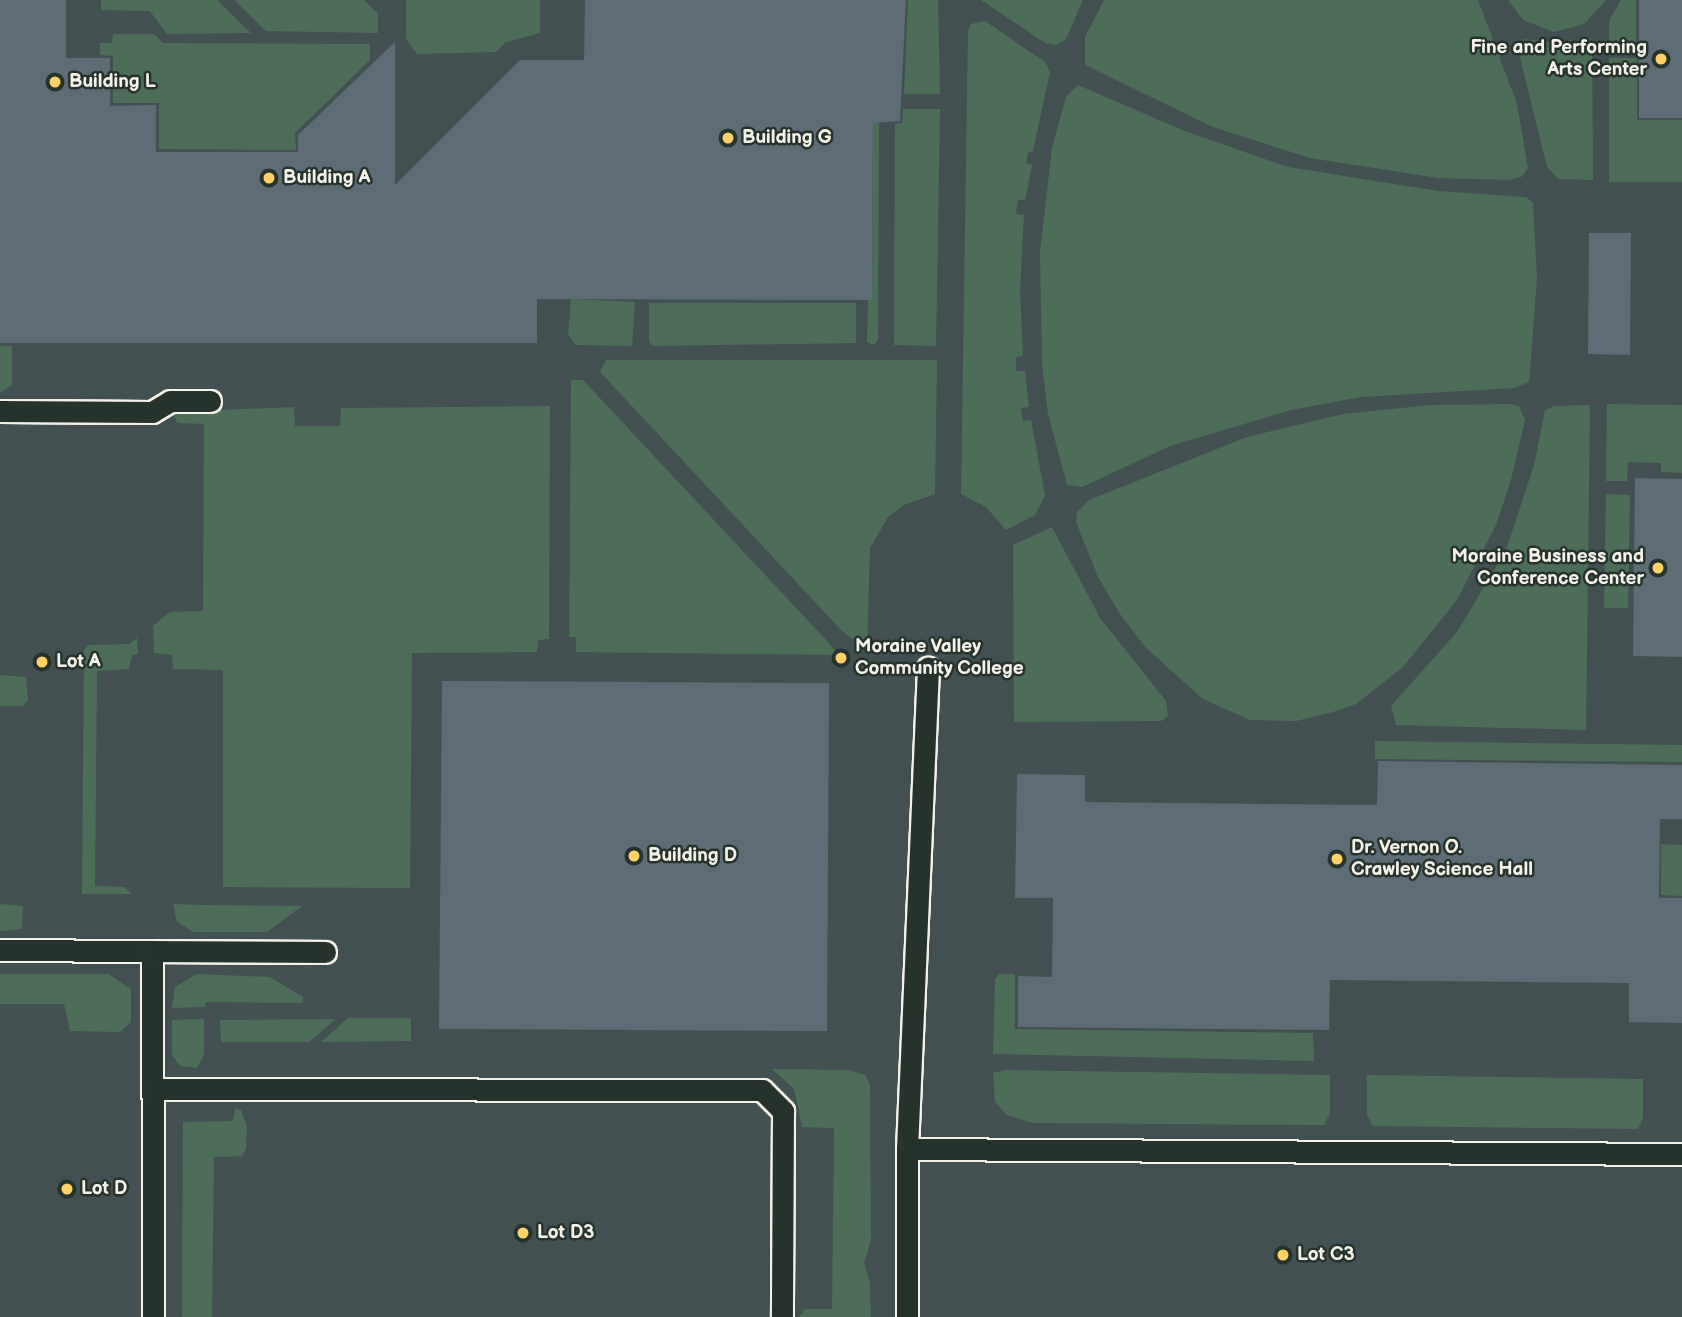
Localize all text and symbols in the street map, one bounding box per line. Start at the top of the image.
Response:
place label: Fine and Performing Arts Center [1470,37,1647,81]
marker: Fine and Performing Arts Center [1653,51,1669,67]
place label: Building L [69,71,156,93]
marker: Building L [47,74,63,90]
place label: Building G [742,127,832,149]
marker: Building G [720,130,736,146]
place label: Building A [283,167,370,189]
marker: Building A [261,170,277,186]
place label: Moraine Business and Conference Center [1451,546,1644,590]
marker: Moraine Business and Conference Center [1650,560,1666,576]
place label: Moraine Valley Community College [855,636,1024,680]
marker: Moraine Valley Community College [833,650,849,666]
place label: Lot A [56,651,101,673]
marker: Lot A [34,654,50,670]
place label: Dr. Vernon O. Crawley Science Hall [1351,837,1534,881]
place label: Building D [648,845,737,867]
marker: Building D [626,848,642,864]
marker: Dr. Vernon O. Crawley Science Hall [1329,851,1345,867]
place label: Lot D [81,1178,127,1200]
marker: Lot D [59,1181,75,1197]
place label: Lot D3 [537,1222,594,1244]
marker: Lot D3 [515,1225,531,1241]
place label: Lot C3 [1297,1244,1355,1266]
marker: Lot C3 [1275,1247,1291,1263]

